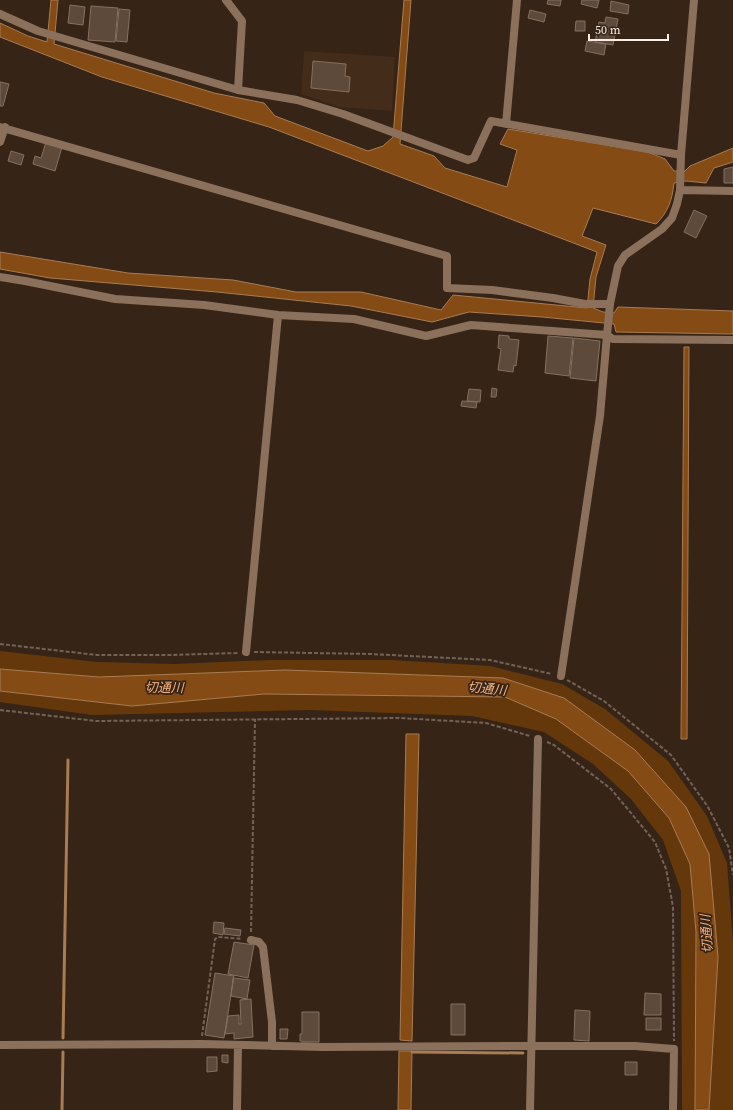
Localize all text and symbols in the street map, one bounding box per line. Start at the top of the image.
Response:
scale bar [589,16,668,42]
text: 50 m [595,22,621,38]
water label: 切通川 [467,678,509,699]
water label: 切通川 [144,679,186,696]
water label: 切通川 [697,912,716,954]

